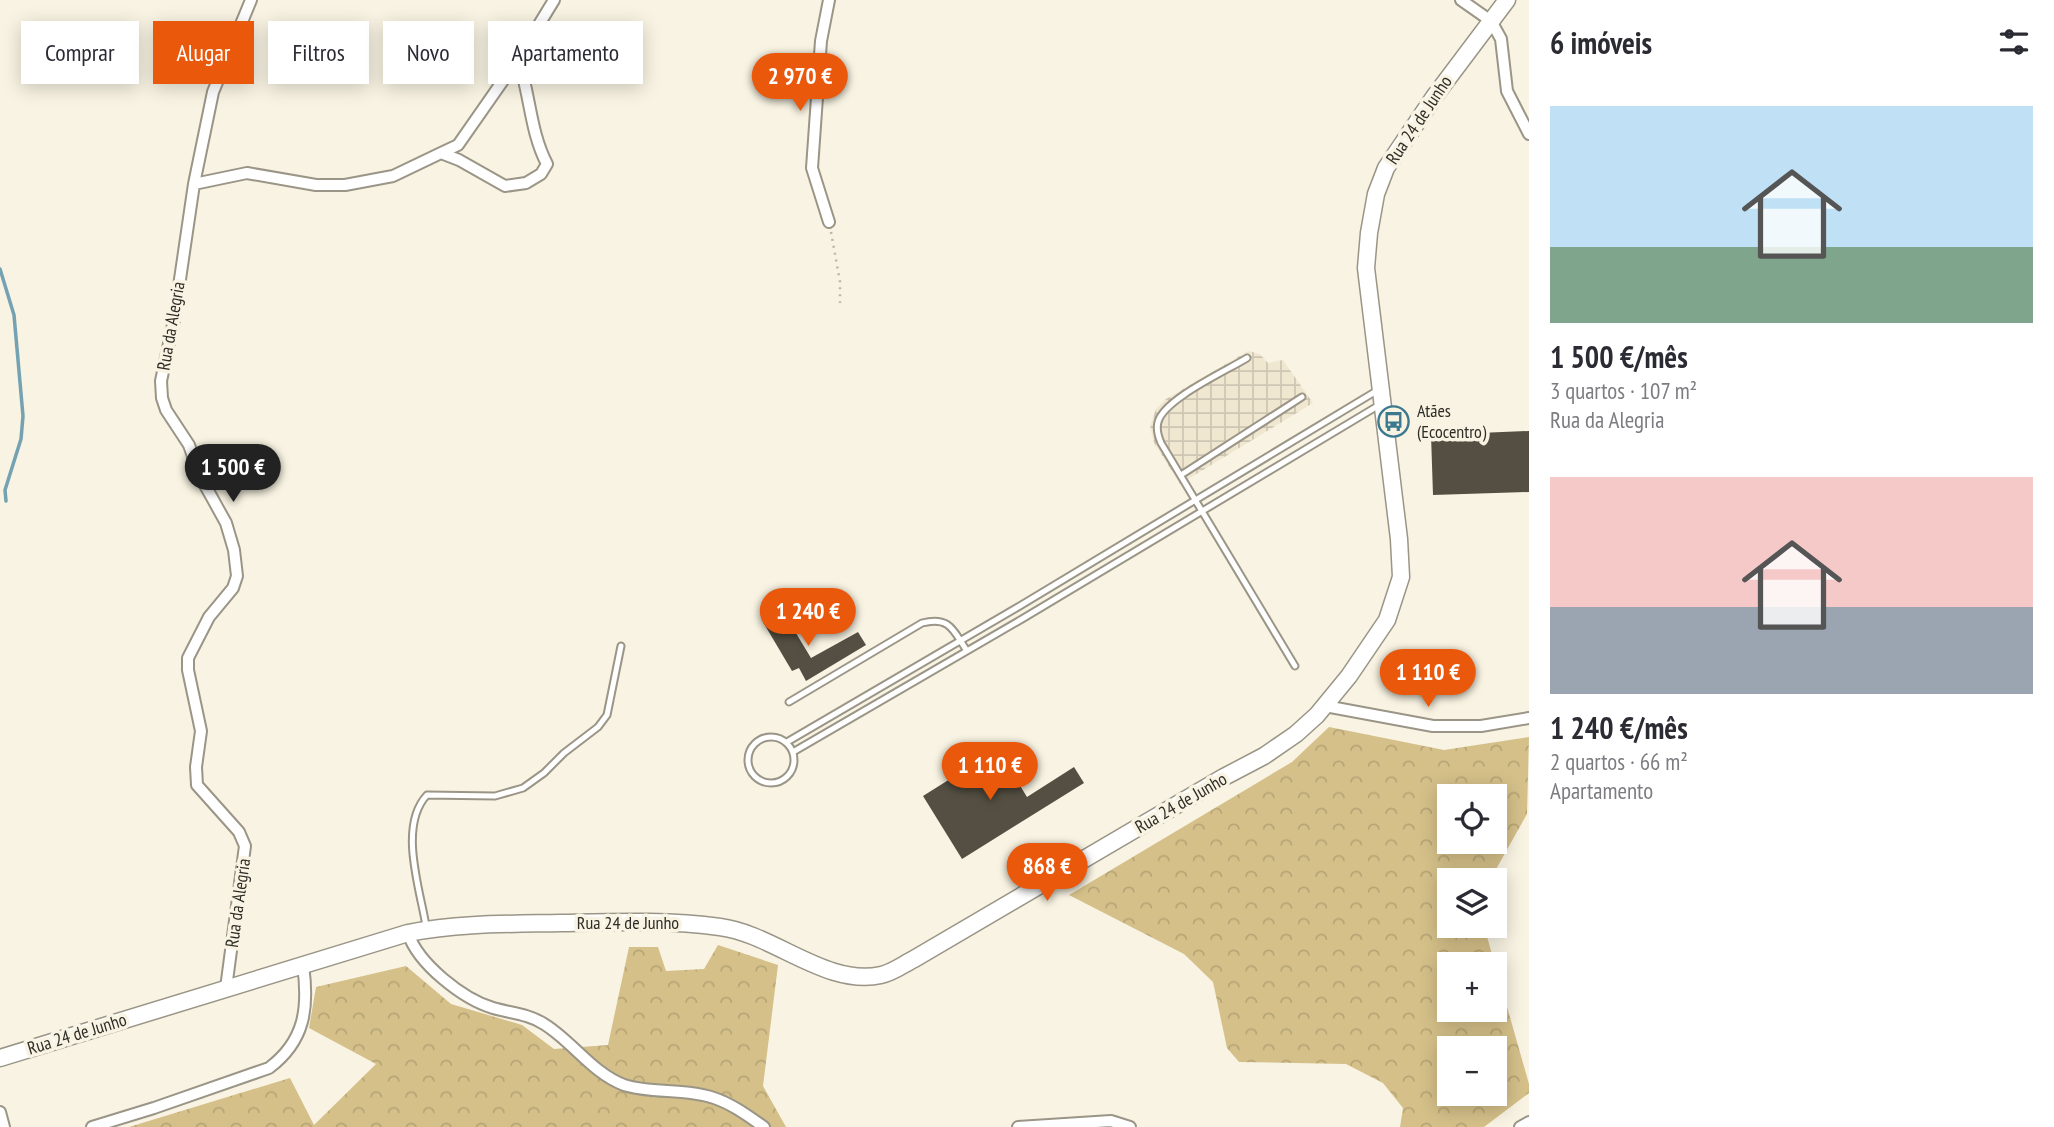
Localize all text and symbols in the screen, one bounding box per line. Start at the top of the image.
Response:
chip: Comprar [21,21,139,84]
chip: Alugar [153,21,254,84]
chip: Filtros [268,21,369,84]
chip: Novo [383,21,474,84]
chip: Apartamento [488,21,643,84]
text: 6 imóveis [1550,23,1652,62]
icon: filters [1995,23,2033,61]
pin: 2 970 € [735,54,865,113]
text: 2 970 € [768,61,832,90]
street label: Rua 24 de Junho [1380,71,1457,169]
icon: home [1729,151,1855,277]
street label: Rua da Alegria [151,280,190,372]
text: 1 500 €/mês [1550,337,1688,376]
text: 3 quartos · 107 m² [1550,376,1697,405]
place label: Atães (Ecocentro) [1417,399,1487,443]
bus stop icon: Atães (Ecocentro) [1377,404,1411,438]
text: Rua da Alegria [1550,405,1665,434]
pin: 1 500 € [168,444,298,504]
text: 1 500 € [201,452,265,481]
icon: home [1729,522,1855,648]
pin: 1 240 € [743,588,873,648]
text: 1 240 € [776,596,840,625]
pin: 1 110 € [1363,650,1493,709]
text: 1 110 € [1396,657,1460,686]
text: 1 240 €/mês [1550,708,1688,747]
pin: 1 110 € [925,742,1055,802]
text: 2 quartos · 66 m² [1550,747,1688,776]
text: 1 110 € [958,750,1022,779]
street label: Rua 24 de Junho [1131,767,1231,838]
text: Apartamento [1550,776,1653,805]
map controls [1437,784,1507,1106]
button: locate [1437,784,1507,854]
pin: 868 € [998,844,1096,903]
text: 868 € [1023,851,1071,880]
street label: Rua da Alegria [220,857,255,949]
button: layers [1437,868,1507,938]
street label: Rua 24 de Junho [577,911,679,934]
button: + [1437,952,1507,1022]
street label: Rua 24 de Junho [25,1008,129,1059]
button: − [1437,1036,1507,1106]

